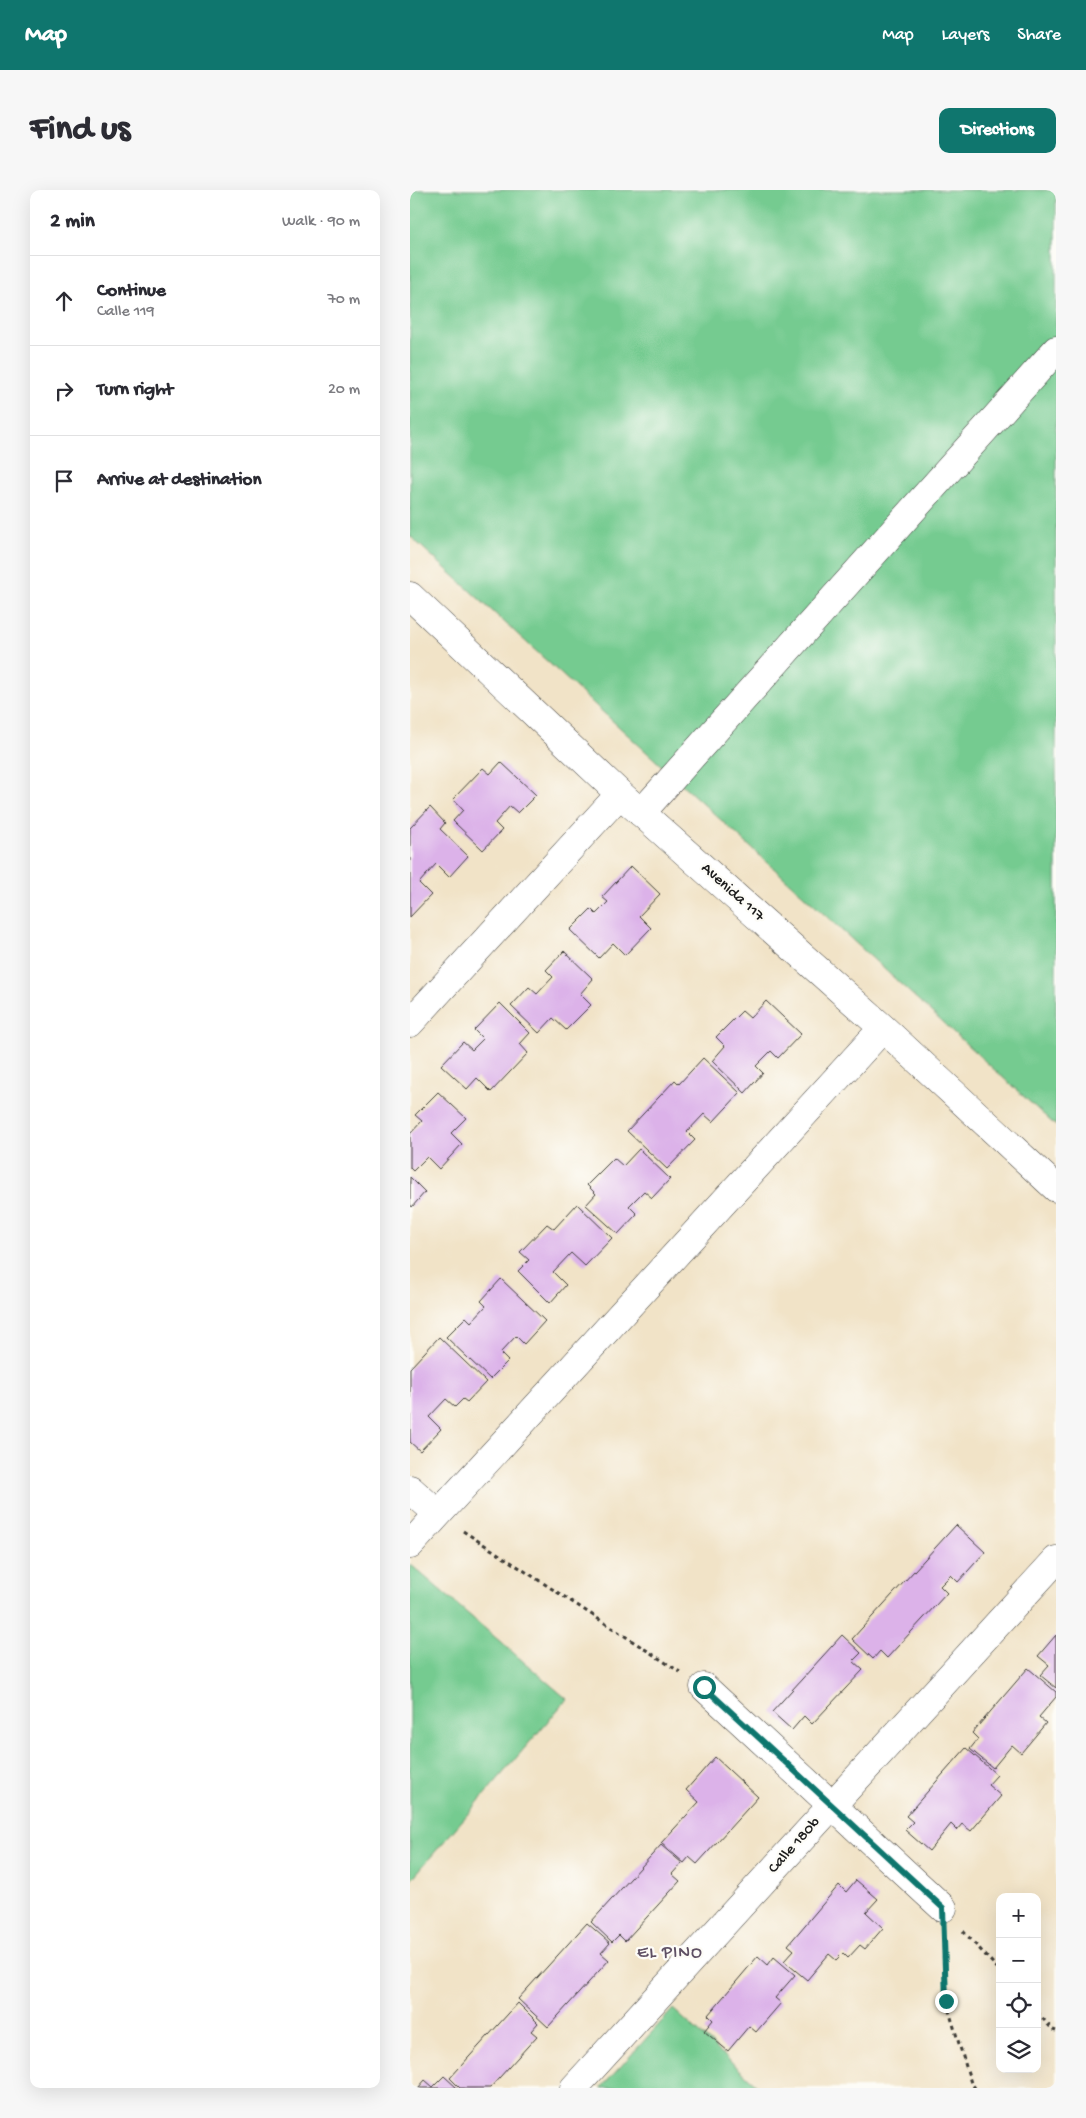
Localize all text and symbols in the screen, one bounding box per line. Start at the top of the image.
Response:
text: Map [25,21,67,50]
text: Map [882,25,914,46]
text: Layers [942,25,989,46]
text: Share [1017,25,1061,46]
button: Directions [939,108,1056,153]
text: Find us [30,110,130,151]
text: 2 min [50,210,95,235]
text: Walk · 90 m [282,213,360,232]
text: Continue [97,280,166,303]
icon: ahead [50,287,78,315]
text: 70 m [327,291,360,310]
text: Calle 119 [97,303,155,322]
icon: right [50,377,78,405]
text: Turn right [97,379,173,402]
text: 20 m [328,381,360,400]
icon: arrive [50,467,78,495]
text: Arrive at destination [97,469,261,492]
street label: Avenida 117 [696,859,768,927]
route start [693,1676,716,1699]
street label: Calle 180b [765,1813,826,1878]
map controls [996,1893,1041,2073]
button: + [996,1893,1041,1938]
button: − [996,1938,1041,1983]
district label: EL PINO [637,1943,703,1964]
button: locate [996,1983,1041,2028]
route end [935,1990,958,2013]
button: layers [996,2028,1041,2073]

